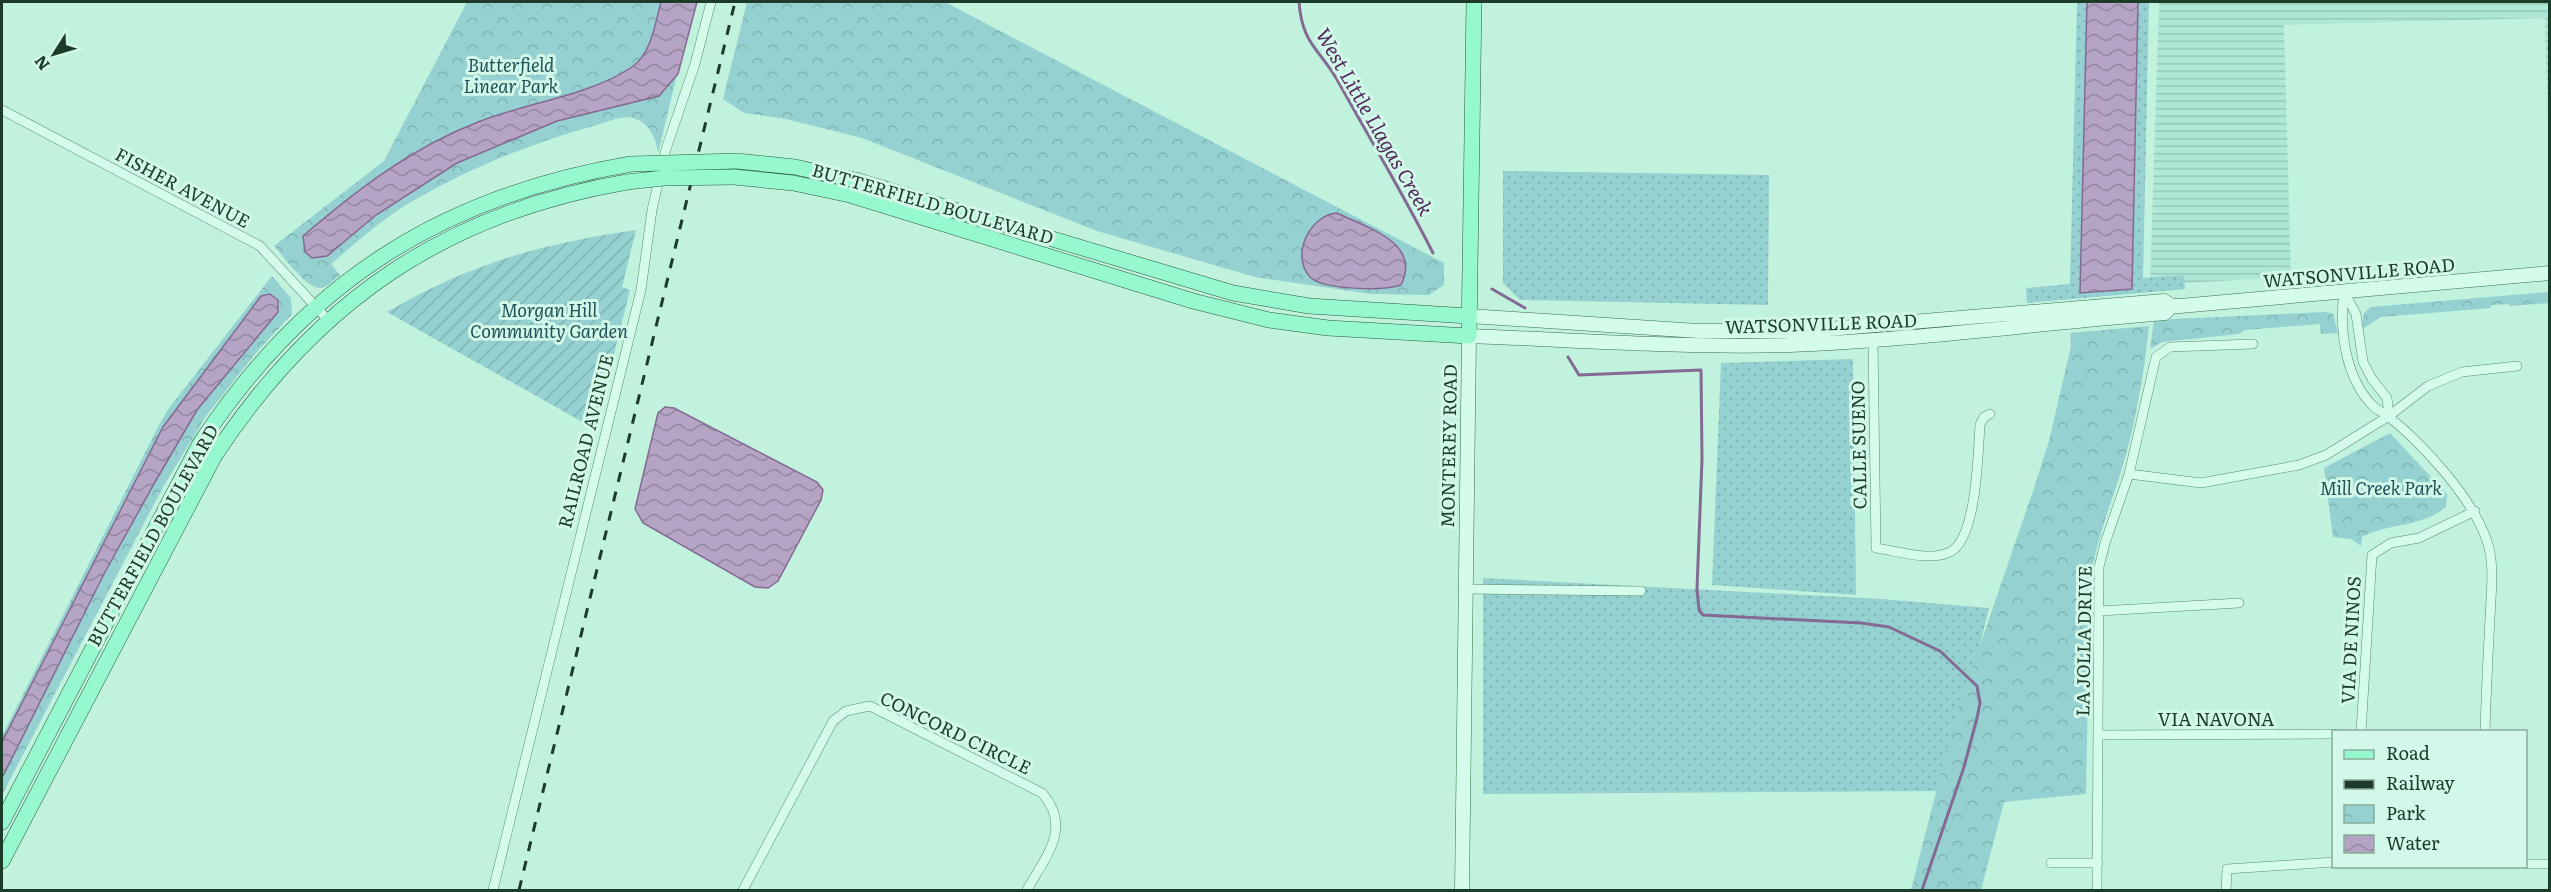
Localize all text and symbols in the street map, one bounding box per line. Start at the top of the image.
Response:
water label: West Little Llagas Creek [1310,21,1442,221]
north arrow [24,24,84,84]
text: N [28,51,55,76]
park label: Butterfield Linear Park [463,51,559,99]
street label: FISHER AVENUE [111,140,255,234]
street label: BUTTERFIELD BOULEVARD [809,156,1057,250]
street label: WATSONVILLE ROAD [2262,250,2456,294]
park label: Morgan Hill Community Garden [470,296,628,344]
street label: WATSONVILLE ROAD [1724,306,1918,340]
street label: RAILROAD AVENUE [550,351,620,531]
street label: MONTEREY ROAD [1433,364,1463,528]
street label: CALLE SUENO [1843,380,1873,510]
street label: BUTTERFIELD BOULEVARD [80,419,224,651]
park label: Mill Creek Park [2320,474,2442,501]
street label: LA JOLLA DRIVE [2068,565,2098,717]
street label: VIA DE NINOS [2333,575,2367,705]
street label: CONCORD CIRCLE [876,684,1036,780]
street label: VIA NAVONA [2158,705,2274,732]
legend [2332,730,2527,868]
text: Road [2386,739,2430,766]
text: Railway [2386,769,2455,796]
text: Park [2386,799,2427,826]
text: Water [2386,829,2440,856]

